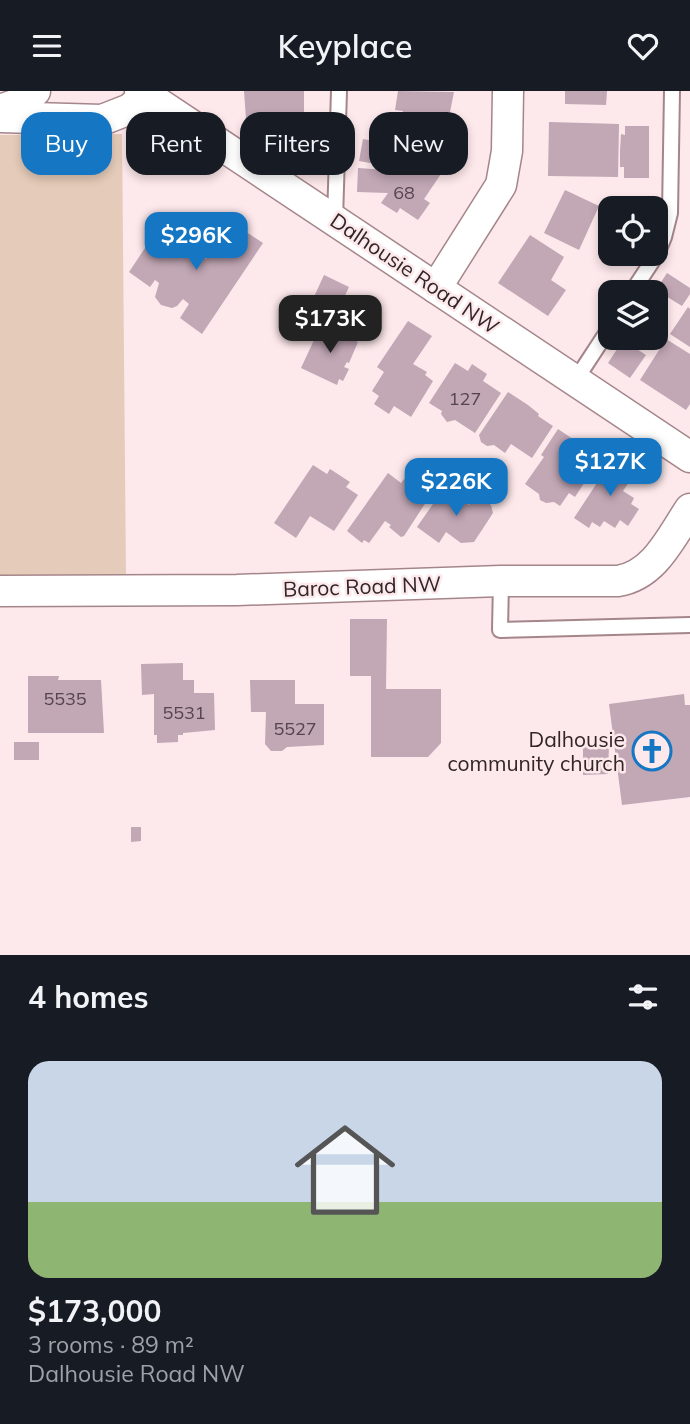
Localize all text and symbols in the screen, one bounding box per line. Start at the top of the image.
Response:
text: Keyplace [278,26,412,66]
icon: menu [28,27,66,65]
icon: heart [624,27,662,65]
chip: Buy [21,112,112,175]
chip: Rent [126,112,226,175]
chip: Filters [240,112,355,175]
chip: New [369,112,468,175]
house number: 68 [393,181,415,204]
map controls [598,196,668,350]
button: locate [598,196,668,266]
street label: Dalhousie Road NW [326,207,504,339]
pin: $296K [147,213,245,272]
text: $296K [161,220,231,249]
button: layers [598,280,668,350]
pin: $173K [281,295,379,355]
text: $173K [295,303,365,332]
house number: 127 [449,387,481,410]
pin: $127K [561,439,659,498]
text: $127K [575,446,645,475]
pin: $226K [407,459,505,518]
text: $226K [421,466,491,495]
street label: Baroc Road NW [282,570,442,602]
house number: 5535 [43,687,87,710]
house number: 5531 [162,701,206,724]
house number: 5527 [273,717,317,740]
place label: Dalhousie community church [447,726,625,776]
church icon: Dalhousie community church [631,730,673,772]
text: 4 homes [28,978,149,1016]
icon: filters [624,978,662,1016]
icon: home [282,1107,408,1233]
text: $173,000 [28,1292,161,1330]
text: 3 rooms · 89 m² [28,1330,194,1359]
text: Dalhousie Road NW [28,1359,245,1388]

